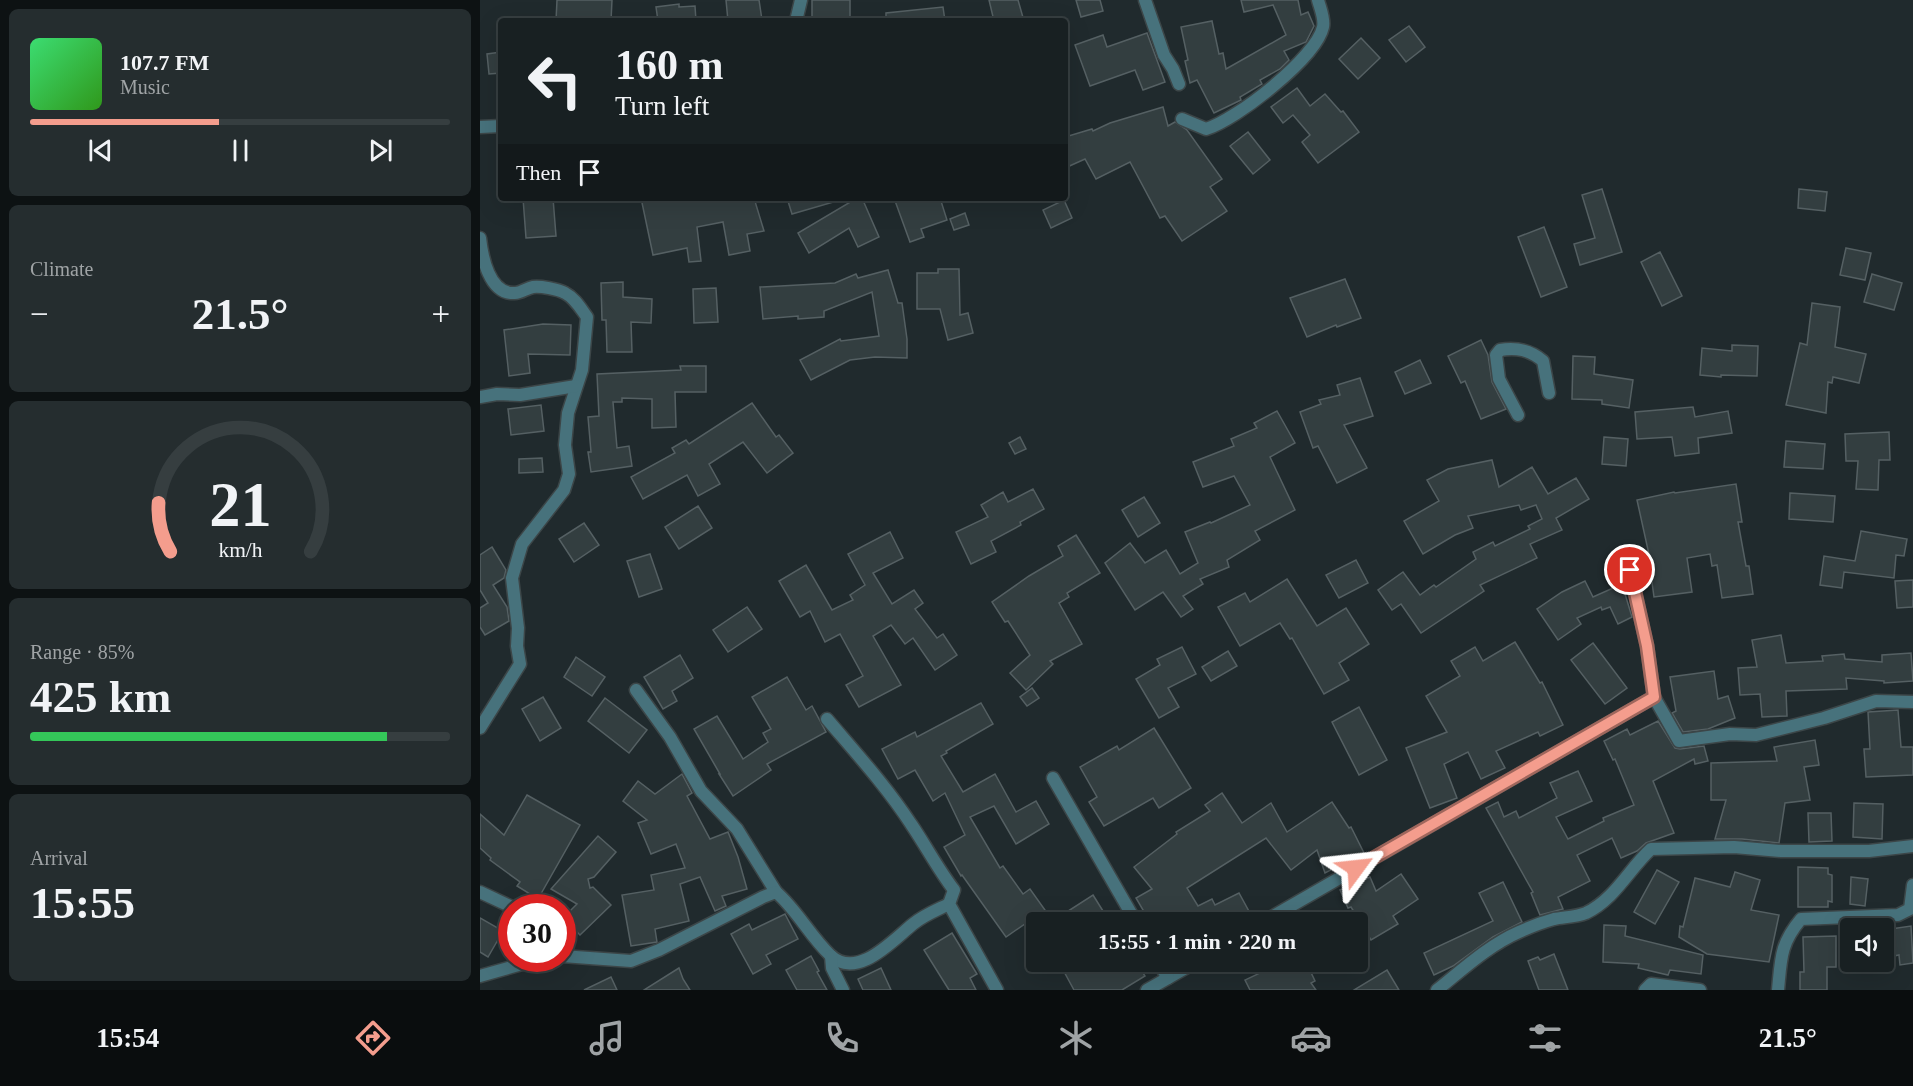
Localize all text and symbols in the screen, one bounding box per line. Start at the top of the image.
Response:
icon: left [516,42,594,120]
text: 160 m [615,42,724,88]
text: 107.7 FM [120,50,209,75]
text: Music [120,76,170,98]
text: Turn left [615,91,709,121]
icon: previous [84,134,117,167]
icon: pause [224,134,257,167]
icon: next [364,134,397,167]
icon: arrive [573,156,606,189]
text: Then [516,160,561,185]
text: Climate [30,258,93,280]
text: 21.5° [192,289,288,339]
text: − [30,296,49,332]
text: + [431,296,450,332]
text: 21 [209,470,271,539]
text: km/h [218,538,262,562]
pin [1604,544,1655,595]
icon: arrive [1613,553,1646,586]
text: Range · 85% [30,641,134,663]
text: 425 km [30,672,171,722]
position arrow [1324,836,1388,900]
text: Arrival [30,847,88,869]
text: 15:55 [30,878,135,928]
speed limit sign: 30 [498,894,576,972]
map controls [1840,918,1894,972]
button: sound [1840,918,1894,972]
text: 15:55 · 1 min · 220 m [1098,929,1296,954]
icon: directions [352,1017,394,1059]
icon: music [586,1017,628,1059]
icon: phone [821,1017,863,1059]
icon: climate [1055,1017,1097,1059]
icon: car [1290,1017,1332,1059]
icon: filters [1524,1017,1566,1059]
text: 15:54 [96,1023,159,1053]
text: 21.5° [1759,1023,1817,1053]

